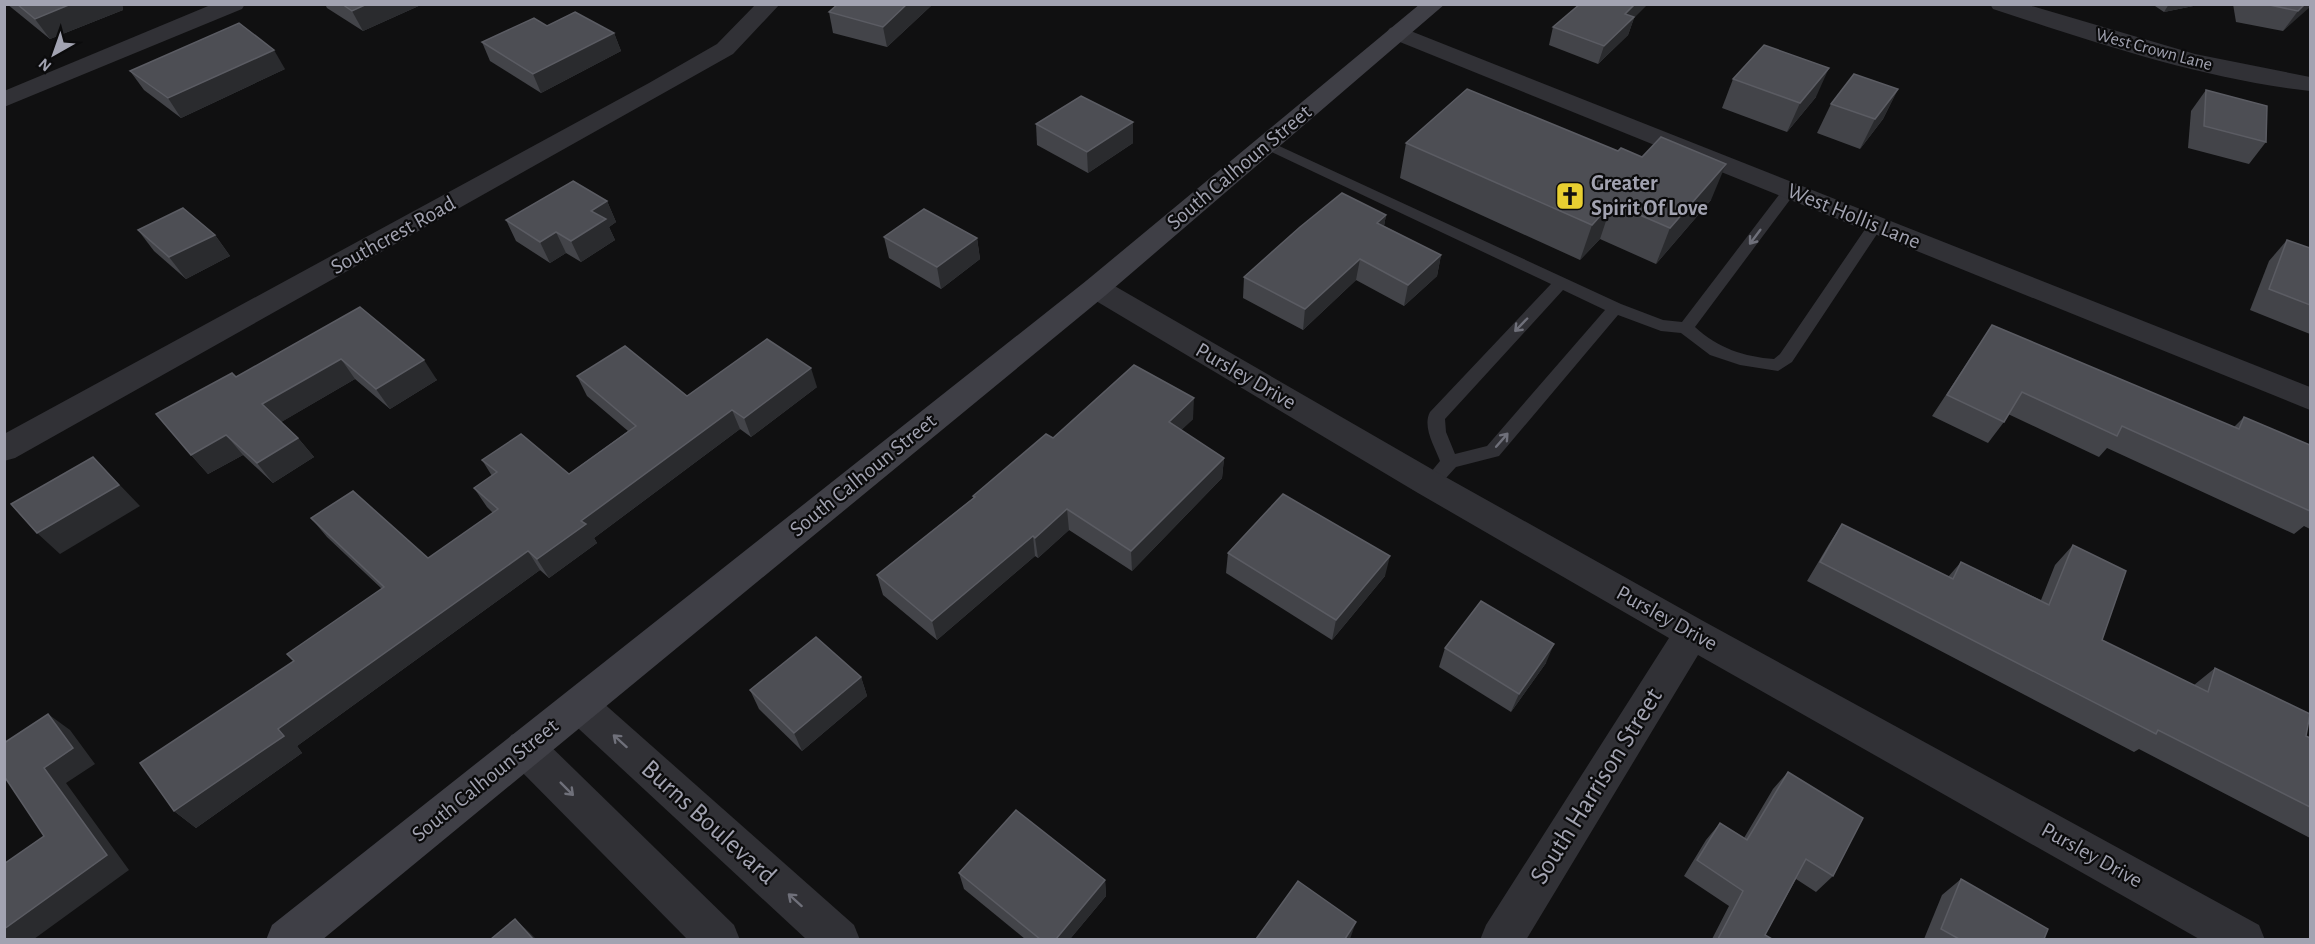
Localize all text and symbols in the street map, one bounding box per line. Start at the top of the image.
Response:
north arrow [24,24,84,84]
street label: West Crown Lane [2094,26,2214,74]
text: N [36,55,54,74]
street label: South Calhoun Street [1163,100,1315,234]
place label: Greater Spirit Of Love [1591,172,1708,219]
street label: West Hollis Lane [1784,179,1924,253]
church icon: Greater Spirit Of Love [1554,180,1586,212]
street label: Southcrest Road [327,192,459,278]
one-way arrow [1748,229,1761,245]
one-way arrow [1513,318,1528,333]
street label: Pursley Drive [1192,339,1300,413]
street label: South Calhoun Street [786,409,940,541]
one-way arrow [1495,433,1509,448]
street label: Pursley Drive [1613,581,1721,655]
street label: South Harrison Street [1525,683,1667,889]
street label: South Calhoun Street [408,714,562,846]
one-way arrow [612,734,627,748]
street label: Burns Boulevard [636,755,782,889]
one-way arrow [559,782,574,797]
street label: Pursley Drive [2038,818,2146,892]
one-way arrow [788,893,803,907]

